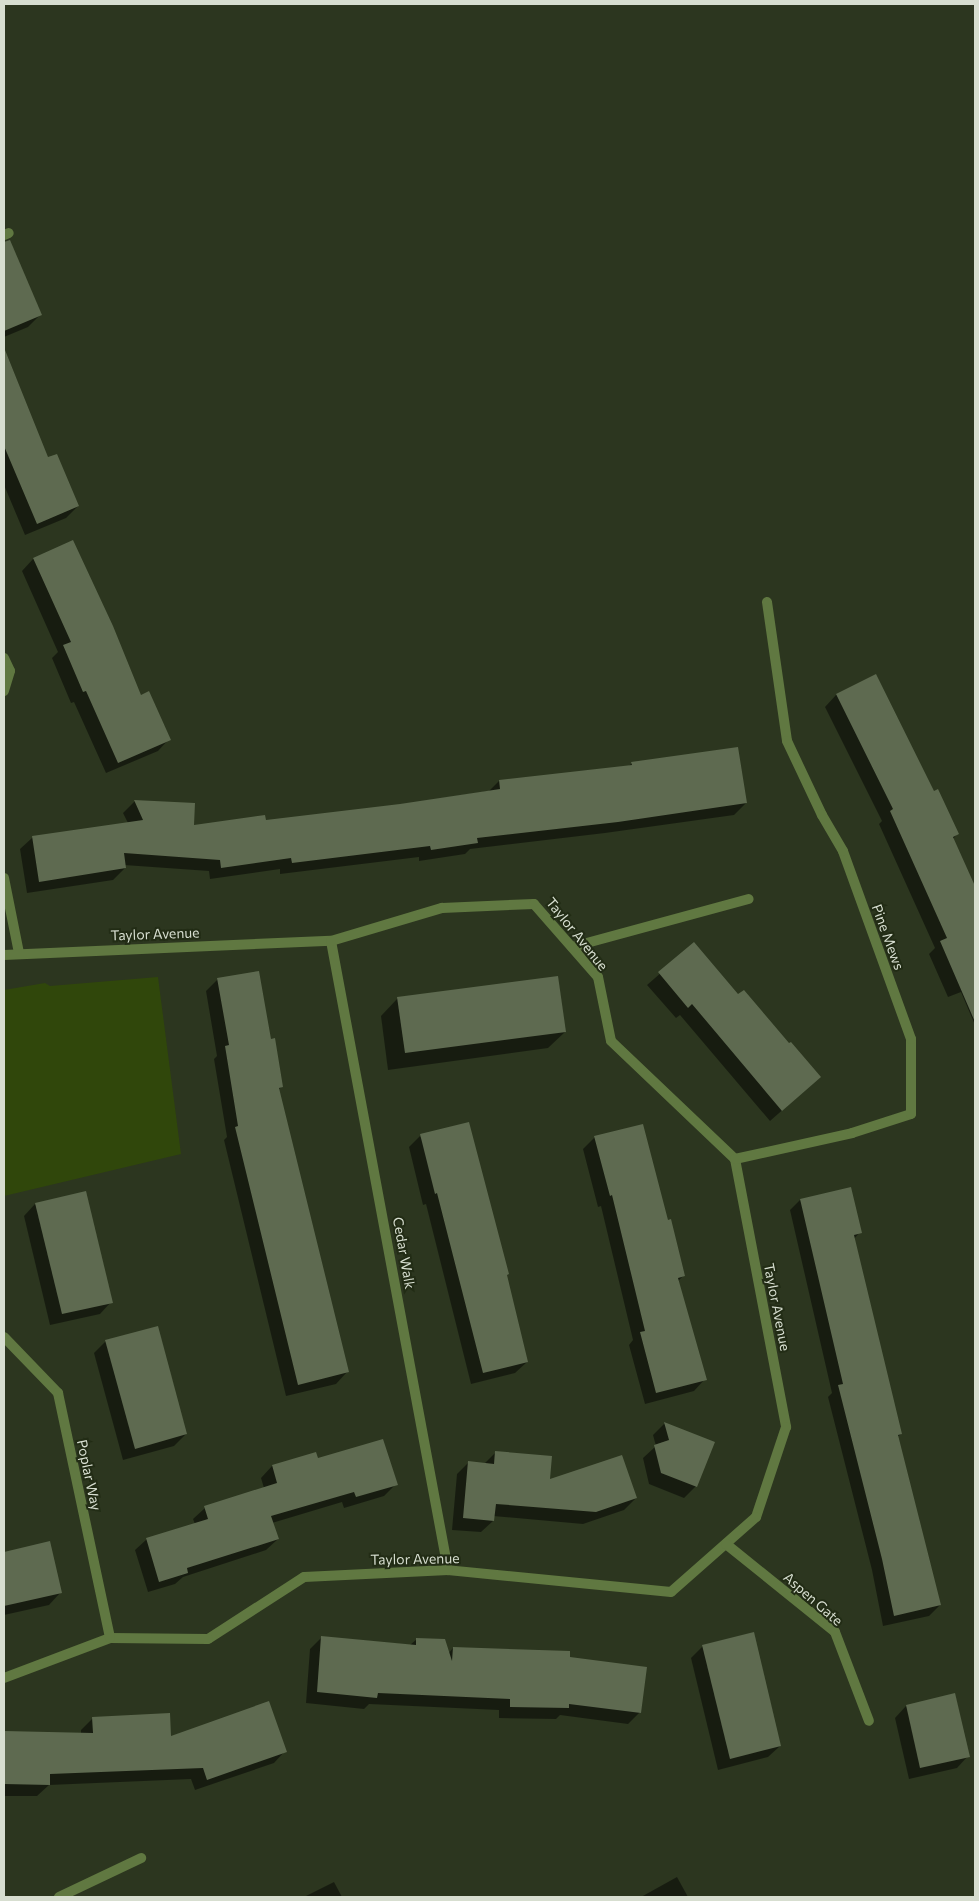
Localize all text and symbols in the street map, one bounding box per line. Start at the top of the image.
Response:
street label: Taylor Avenue [542,894,612,974]
street label: Pine Mews [868,902,908,972]
street label: Taylor Avenue [110,924,200,944]
street label: Cedar Walk [389,1216,419,1290]
street label: Taylor Avenue [760,1262,794,1352]
street label: Poplar Way [73,1438,105,1512]
street label: Taylor Avenue [370,1550,460,1568]
street label: Aspen Gate [780,1569,846,1629]

